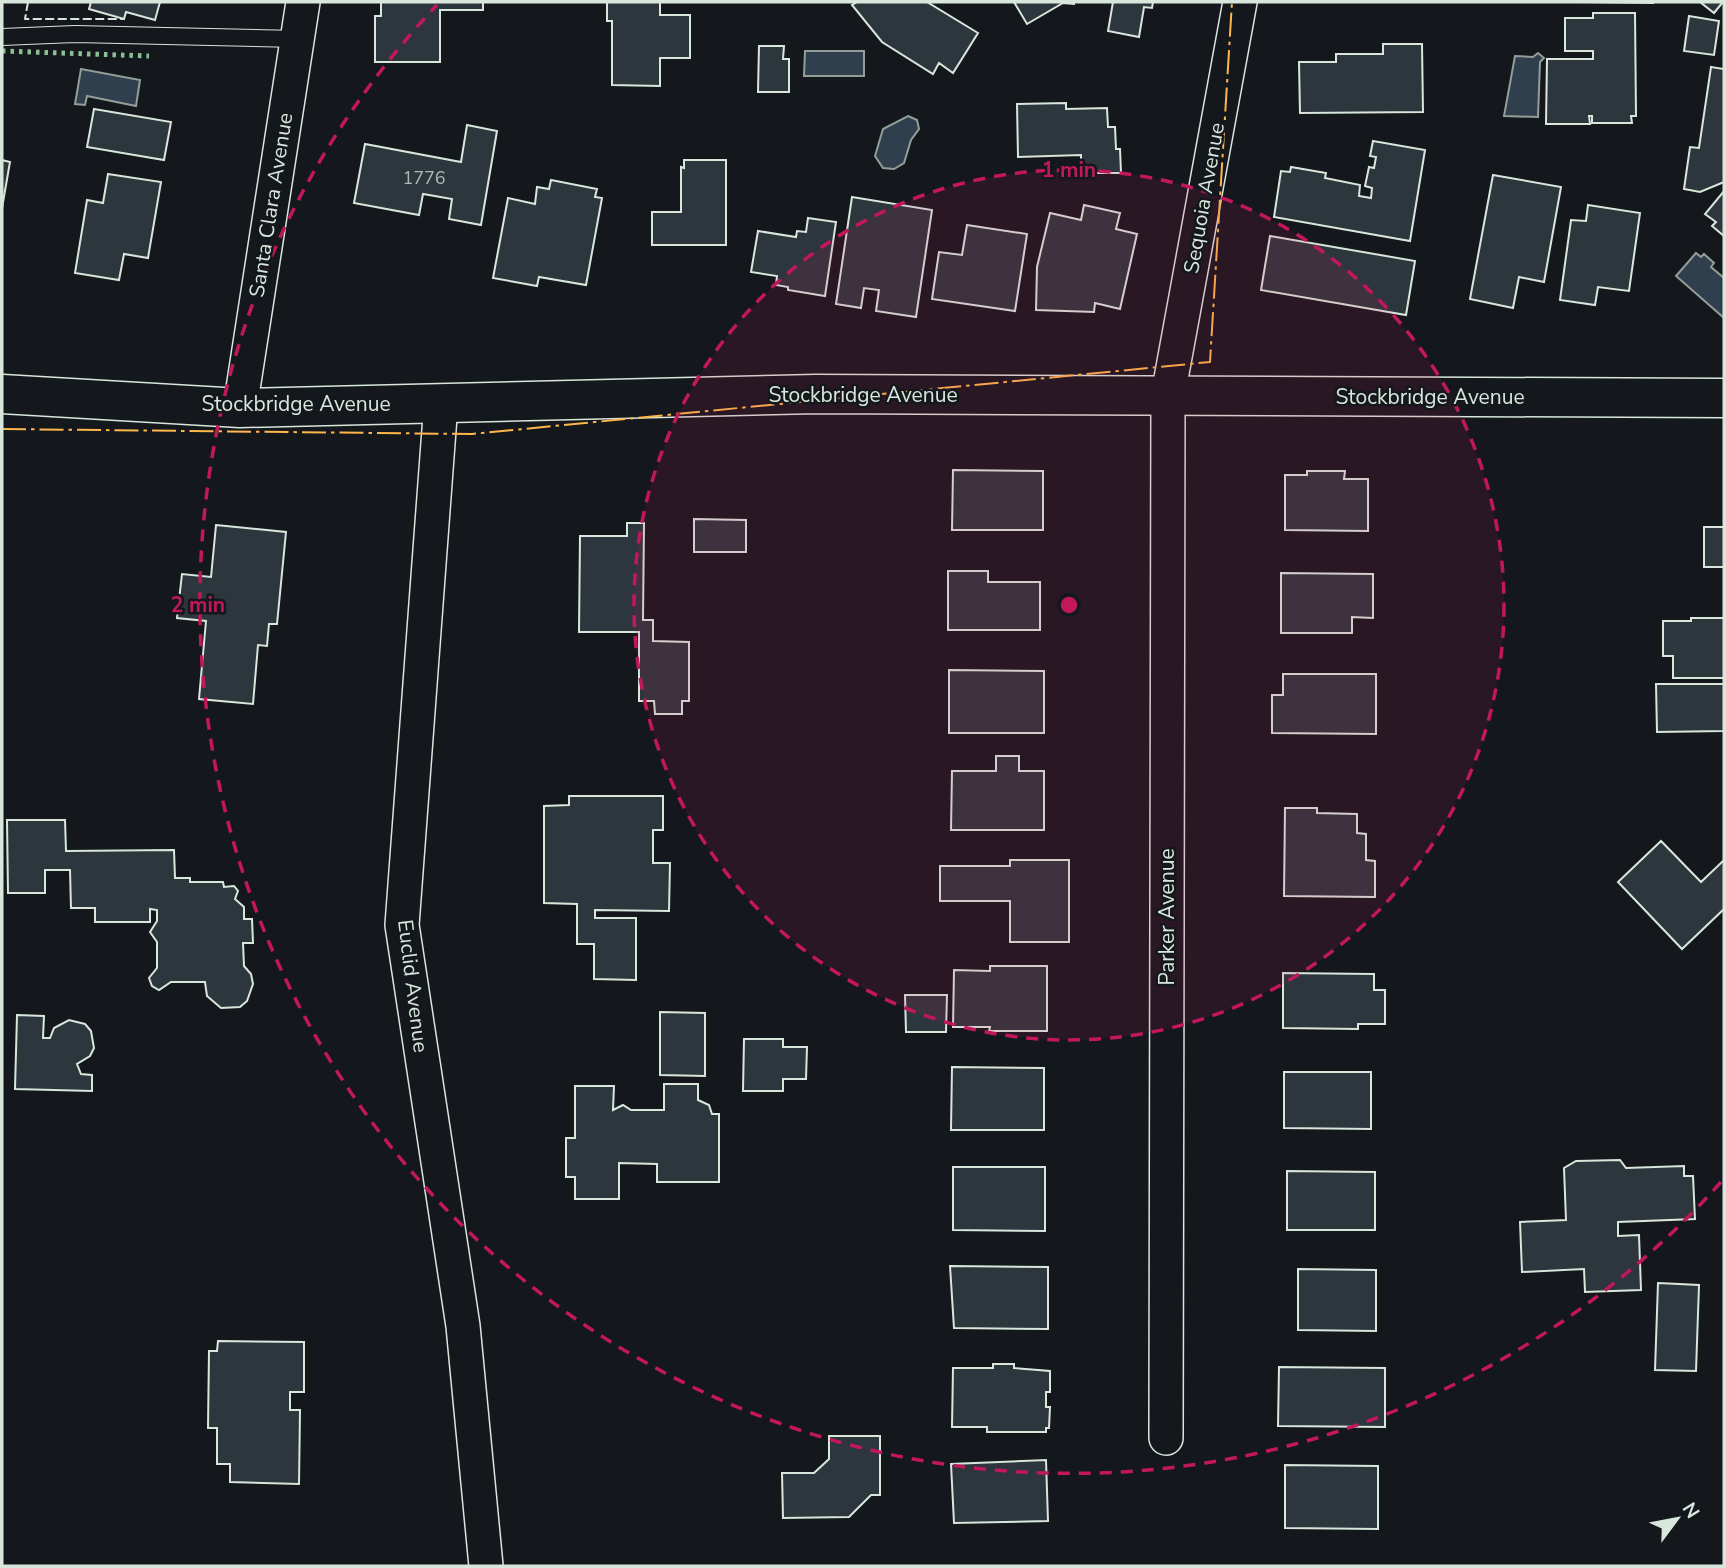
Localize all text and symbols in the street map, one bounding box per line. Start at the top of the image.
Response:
street label: Santa Clara Avenue [243,111,299,299]
street label: Sequoia Avenue [1177,120,1231,276]
text: 1 min [1042,156,1096,184]
house number: 1776 [402,166,446,190]
street label: Stockbridge Avenue [768,381,958,409]
street label: Stockbridge Avenue [1335,383,1525,411]
street label: Stockbridge Avenue [201,390,391,418]
text: 2 min [171,591,225,619]
centre of rings [1057,593,1081,617]
street label: Parker Avenue [1153,848,1181,986]
street label: Euclid Avenue [391,918,435,1054]
north arrow [1642,1484,1712,1554]
text: N [1676,1498,1705,1523]

